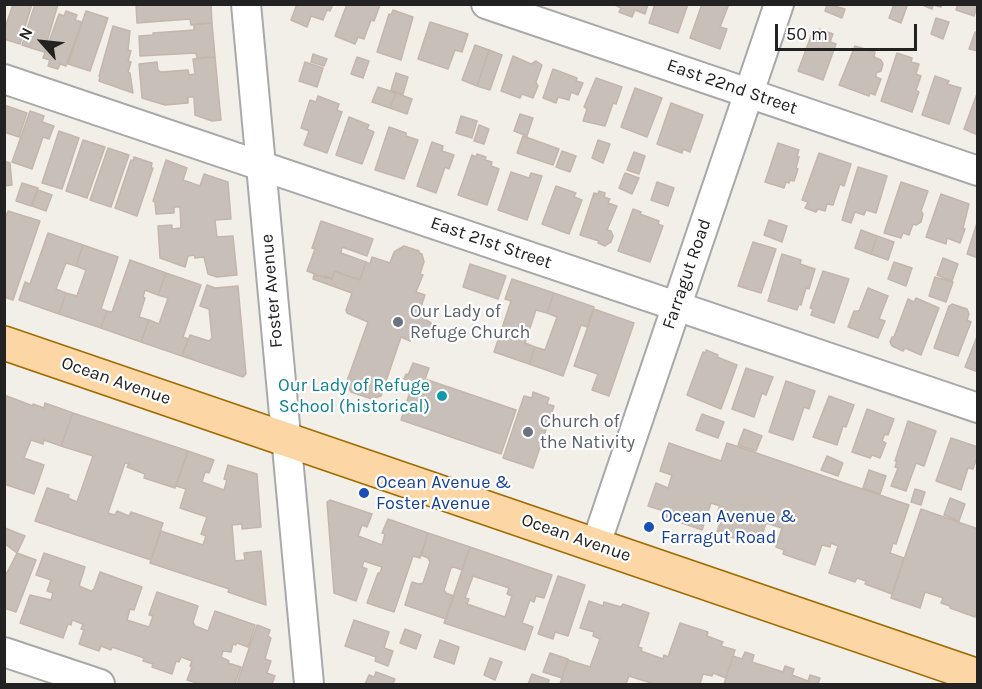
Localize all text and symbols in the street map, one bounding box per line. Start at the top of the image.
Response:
north arrow [12,12,72,72]
scale bar [778,12,920,50]
text: 50 m [786,23,828,45]
text: N [14,24,37,43]
street label: East 22nd Street [664,55,800,119]
street label: East 21st Street [428,212,554,274]
street label: Farragut Road [658,216,716,332]
street label: Foster Avenue [256,233,288,349]
place label: Our Lady of Refuge Church [410,301,530,344]
marker: Our Lady of Refuge Church [391,315,405,329]
street label: Ocean Avenue [58,352,174,410]
place label: Our Lady of Refuge School (historical) [278,375,430,418]
marker: Our Lady of Refuge School (historical) [435,389,449,403]
place label: Church of the Nativity [540,411,635,454]
marker: Church of the Nativity [521,425,535,439]
place label: Ocean Avenue & Foster Avenue [376,472,511,514]
marker: Ocean Avenue & Foster Avenue [357,486,371,500]
place label: Ocean Avenue & Farragut Road [661,506,796,548]
street label: Ocean Avenue [518,509,634,567]
marker: Ocean Avenue & Farragut Road [642,520,656,534]

